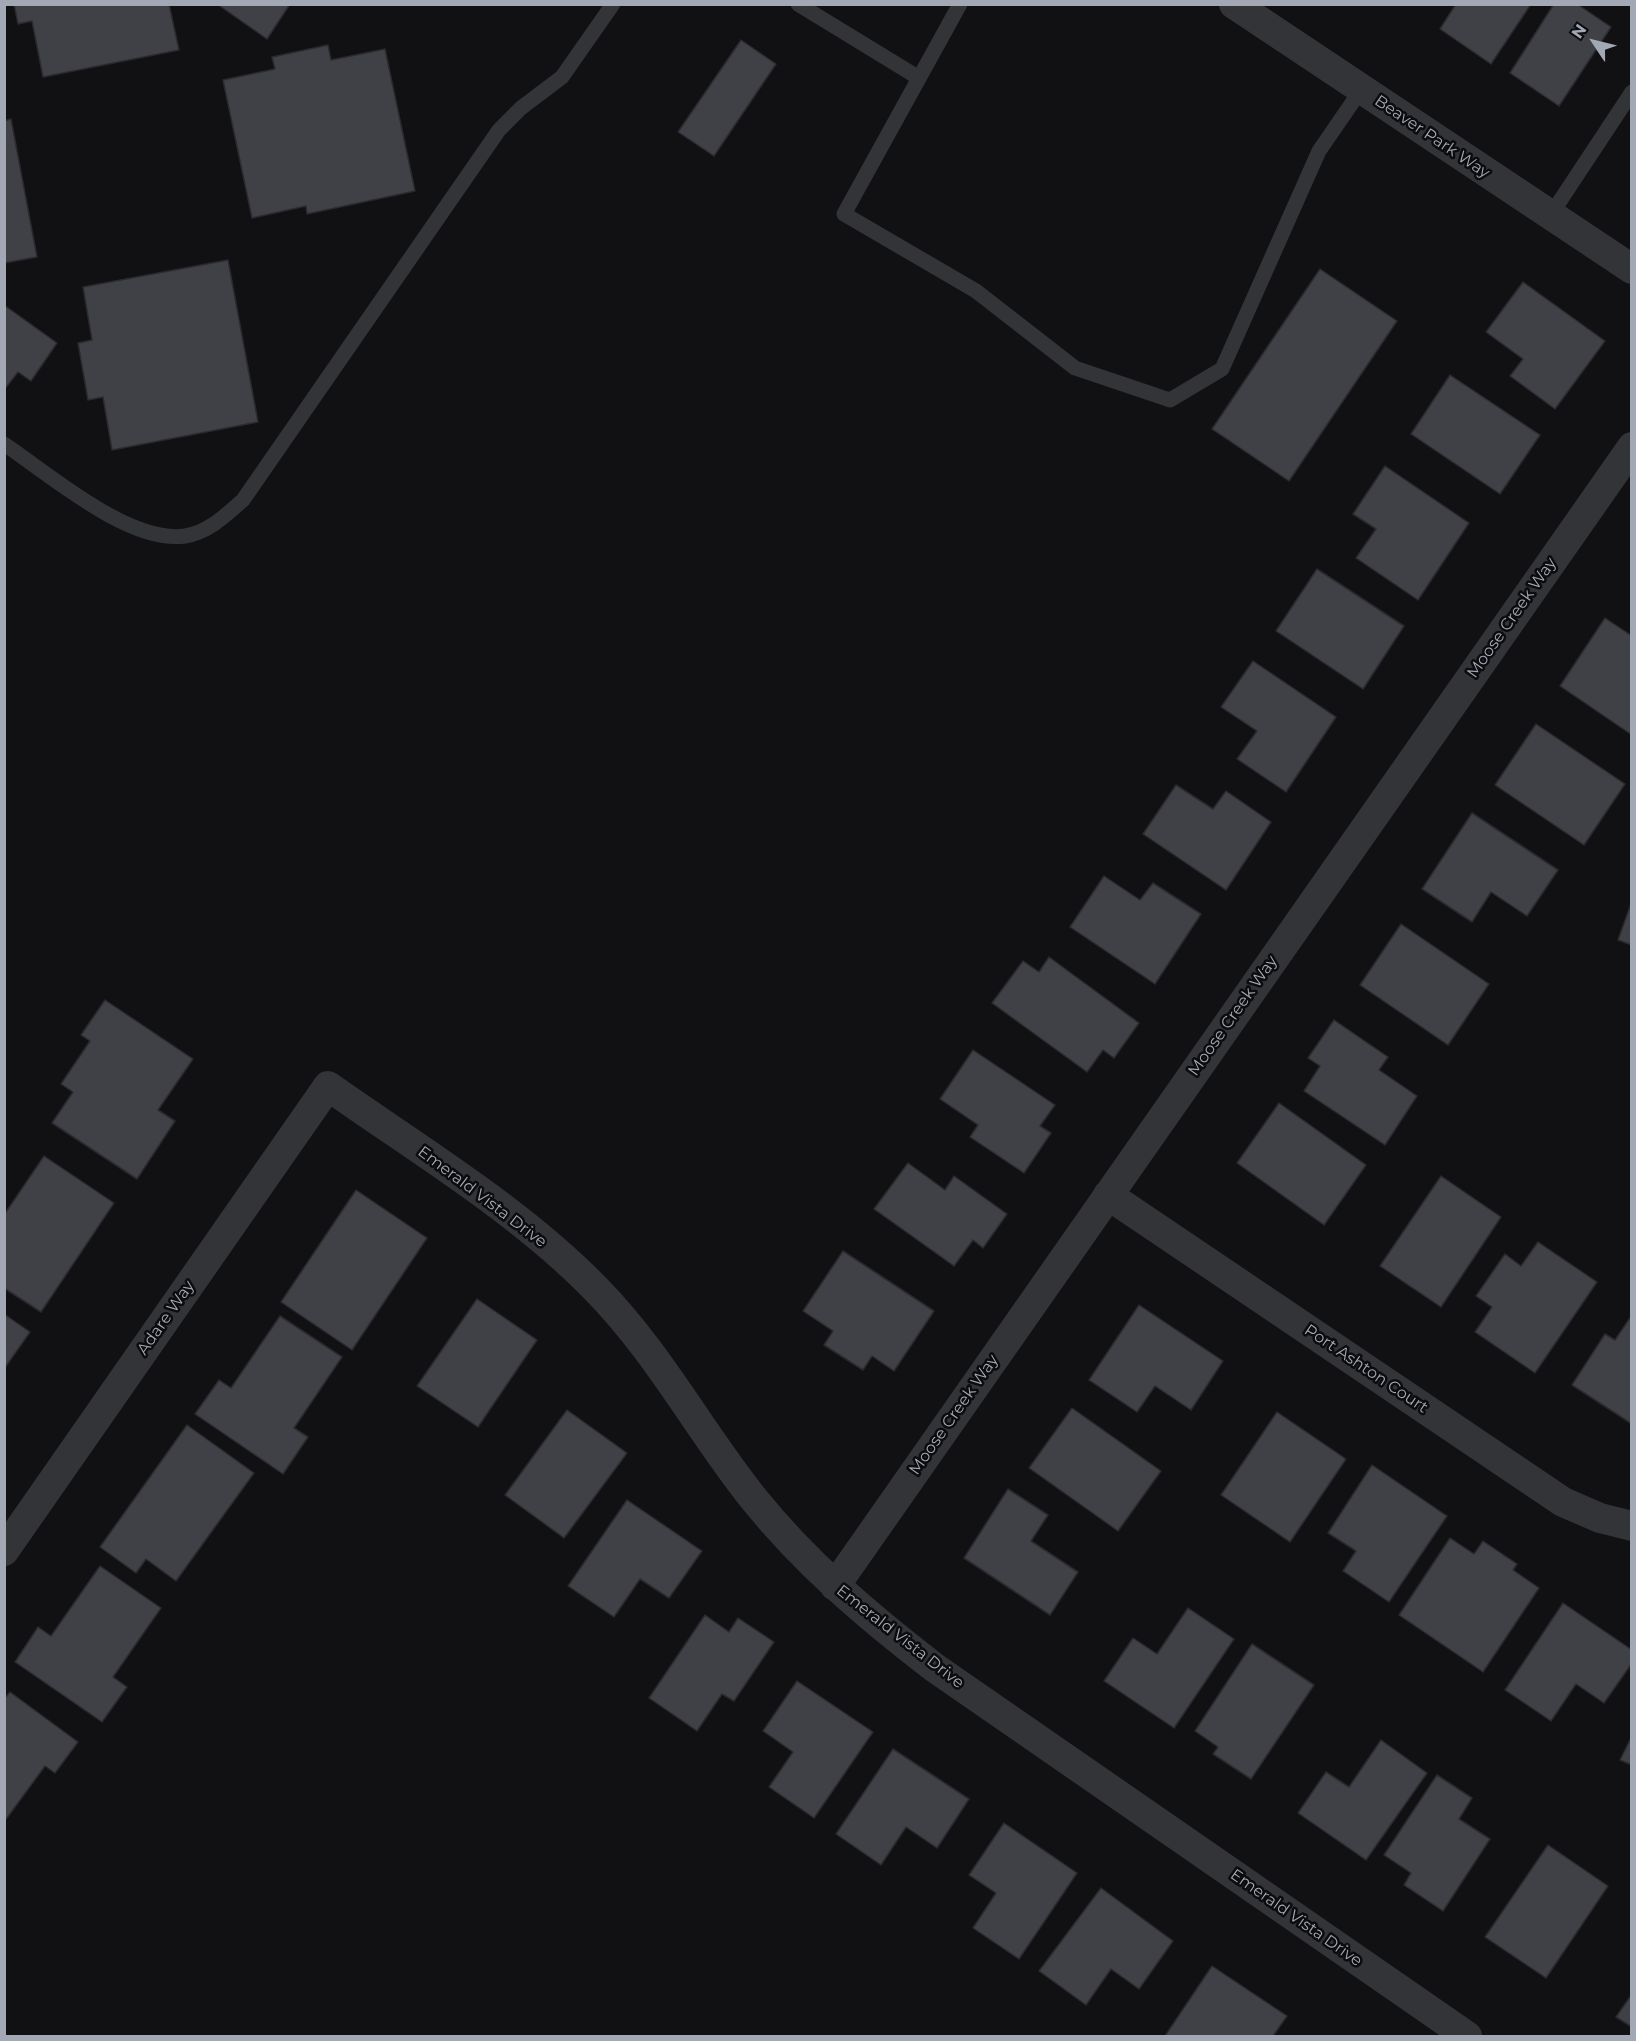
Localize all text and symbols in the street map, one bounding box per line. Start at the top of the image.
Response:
north arrow [1564,12,1624,72]
text: N [1567,21,1590,42]
street label: Beaver Park Way [1371,91,1493,183]
street label: Moose Creek Way [1463,554,1561,682]
street label: Moose Creek Way [1184,952,1282,1080]
street label: Emerald Vista Drive [414,1142,550,1252]
street label: Adare Way [133,1277,199,1359]
street label: Port Ashton Court [1301,1321,1431,1417]
street label: Moose Creek Way [905,1351,1003,1479]
street label: Emerald Vista Drive [832,1581,968,1693]
street label: Emerald Vista Drive [1226,1865,1366,1971]

